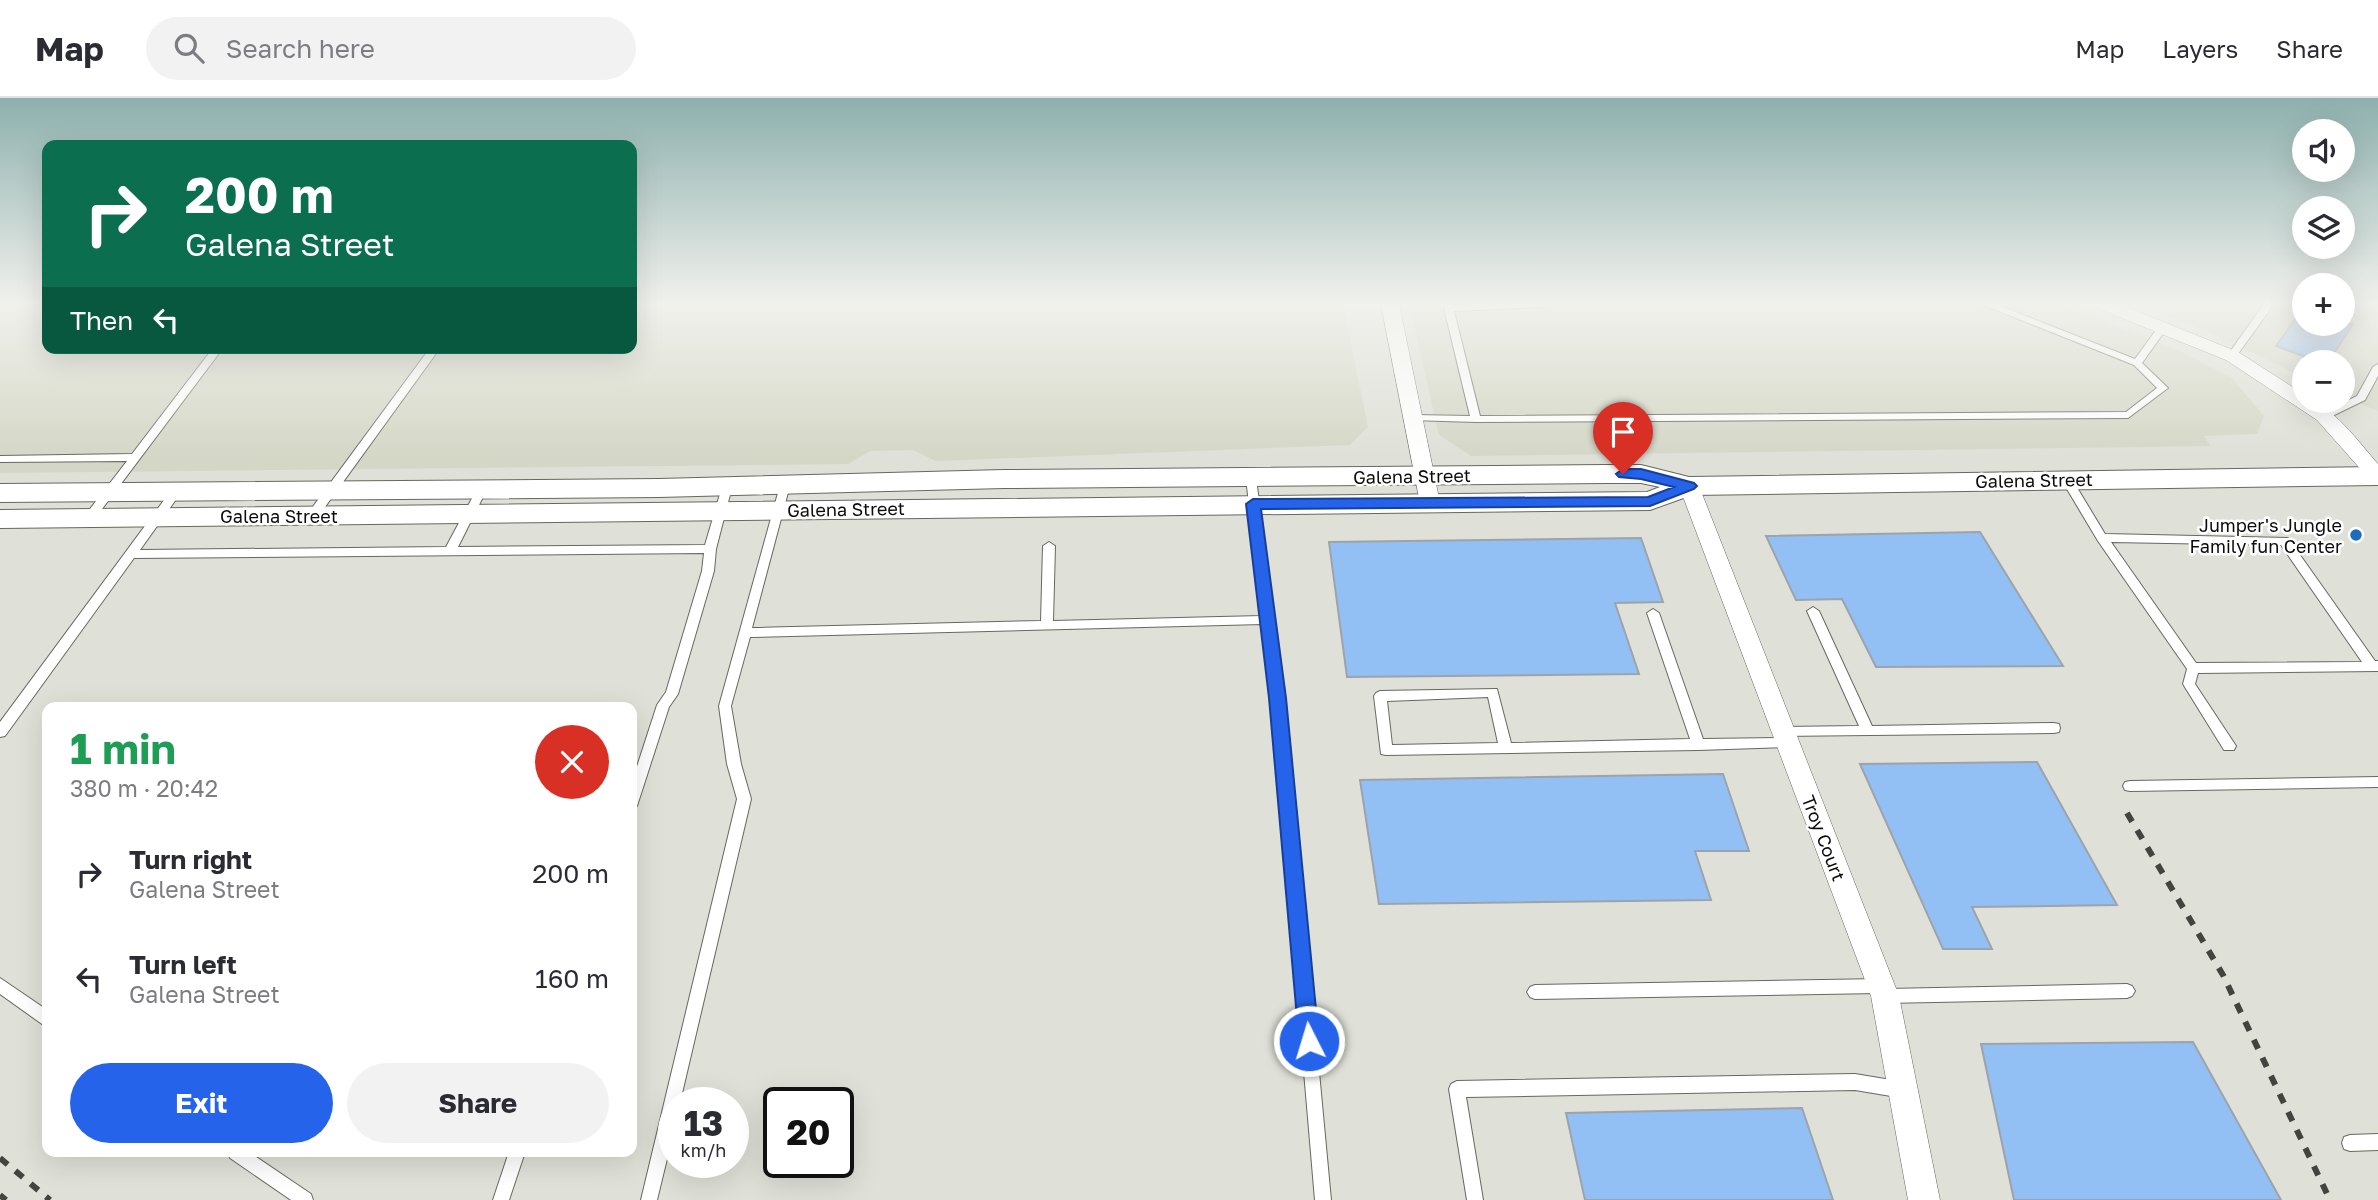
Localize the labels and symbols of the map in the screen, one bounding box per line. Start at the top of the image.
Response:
pin [1593,402,1653,474]
street label: Galena Street [1353,464,1471,488]
street label: Galena Street [1975,468,2093,492]
street label: Galena Street [787,497,905,521]
street label: Galena Street [220,505,338,527]
place label: Jumper's Jungle Family fun Center [2189,514,2342,557]
marker: Jumper's Jungle Family fun Center [2348,527,2364,543]
street label: Troy Court [1798,792,1850,884]
position arrow [1272,1004,1346,1078]
speed limit sign: 20 [763,1087,854,1178]

